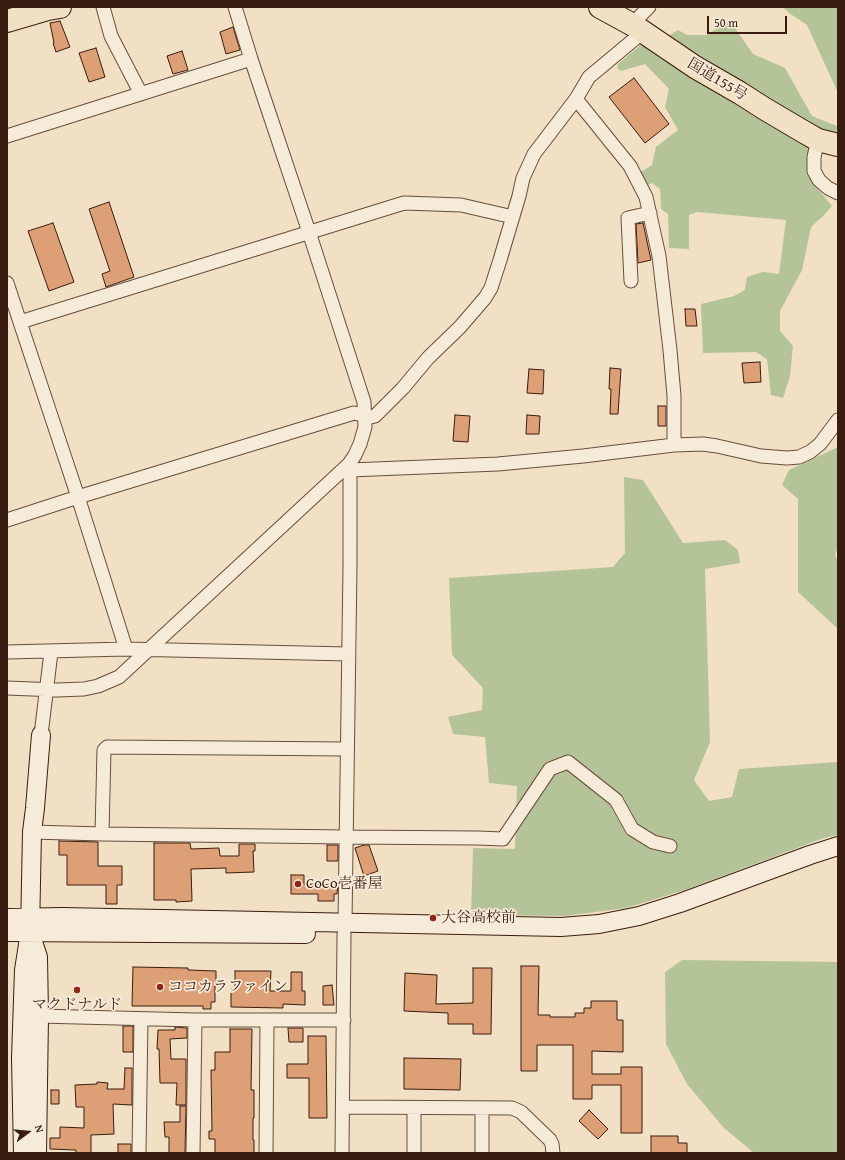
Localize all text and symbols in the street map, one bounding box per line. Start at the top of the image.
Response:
scale bar [709,8,789,34]
text: 50 m [714,14,738,31]
street label: 国道155号 [684,55,750,105]
place label: CoCo壱番屋 [306,875,383,893]
marker: CoCo壱番屋 [293,879,303,889]
place label: 大谷高校前 [441,909,516,927]
marker: 大谷高校前 [428,913,438,923]
place label: ココカラファイン [168,978,288,996]
marker: ココカラファイン [155,982,165,992]
marker: マクドナルド [72,985,82,995]
place label: マクドナルド [32,996,122,1014]
north arrow [8,1112,48,1152]
text: N [31,1123,48,1134]

